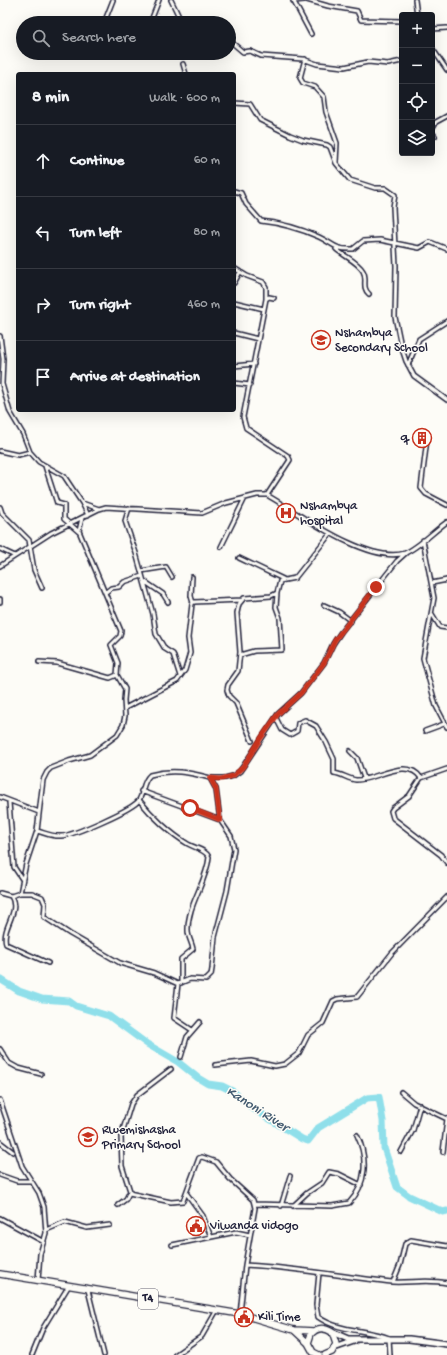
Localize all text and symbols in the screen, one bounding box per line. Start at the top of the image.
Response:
map controls [399,12,435,156]
button: + [399,12,435,48]
search box [16,16,236,60]
icon: search [30,27,52,49]
text: Search here [62,29,136,47]
button: − [399,48,435,84]
button: locate [399,84,435,120]
text: 8 min [32,88,69,108]
text: Walk · 600 m [149,91,220,106]
button: layers [399,120,435,156]
icon: ahead [32,150,54,172]
text: Continue [70,152,124,170]
text: 60 m [194,153,220,168]
icon: left [32,222,54,244]
text: Turn left [70,224,121,242]
text: 80 m [193,225,220,240]
icon: right [32,294,54,316]
text: Turn right [70,296,130,314]
text: 460 m [188,297,220,312]
place label: Nshambya Secondary School [335,326,428,356]
school or university icon: Nshambya Secondary School [310,329,332,351]
icon: arrive [32,366,54,388]
text: Arrive at destination [70,368,200,386]
building icon: q [411,427,433,449]
place label: q [400,431,410,446]
place label: Nshambya hospital [300,499,358,529]
hospital icon: Nshambya hospital [275,502,297,524]
route end [367,578,385,596]
route start [181,799,199,817]
water label: Kanoni River [223,1083,294,1138]
place label: Rwemishasha Primary School [101,1123,181,1153]
school or university icon: Rwemishasha Primary School [77,1126,99,1148]
public building icon: Viwanda vidogo [185,1215,207,1237]
place label: Viwanda vidogo [209,1219,299,1234]
road number: T4 [138,1289,158,1309]
public building icon: Kili Time [233,1306,255,1328]
place label: Kili Time [258,1310,301,1325]

